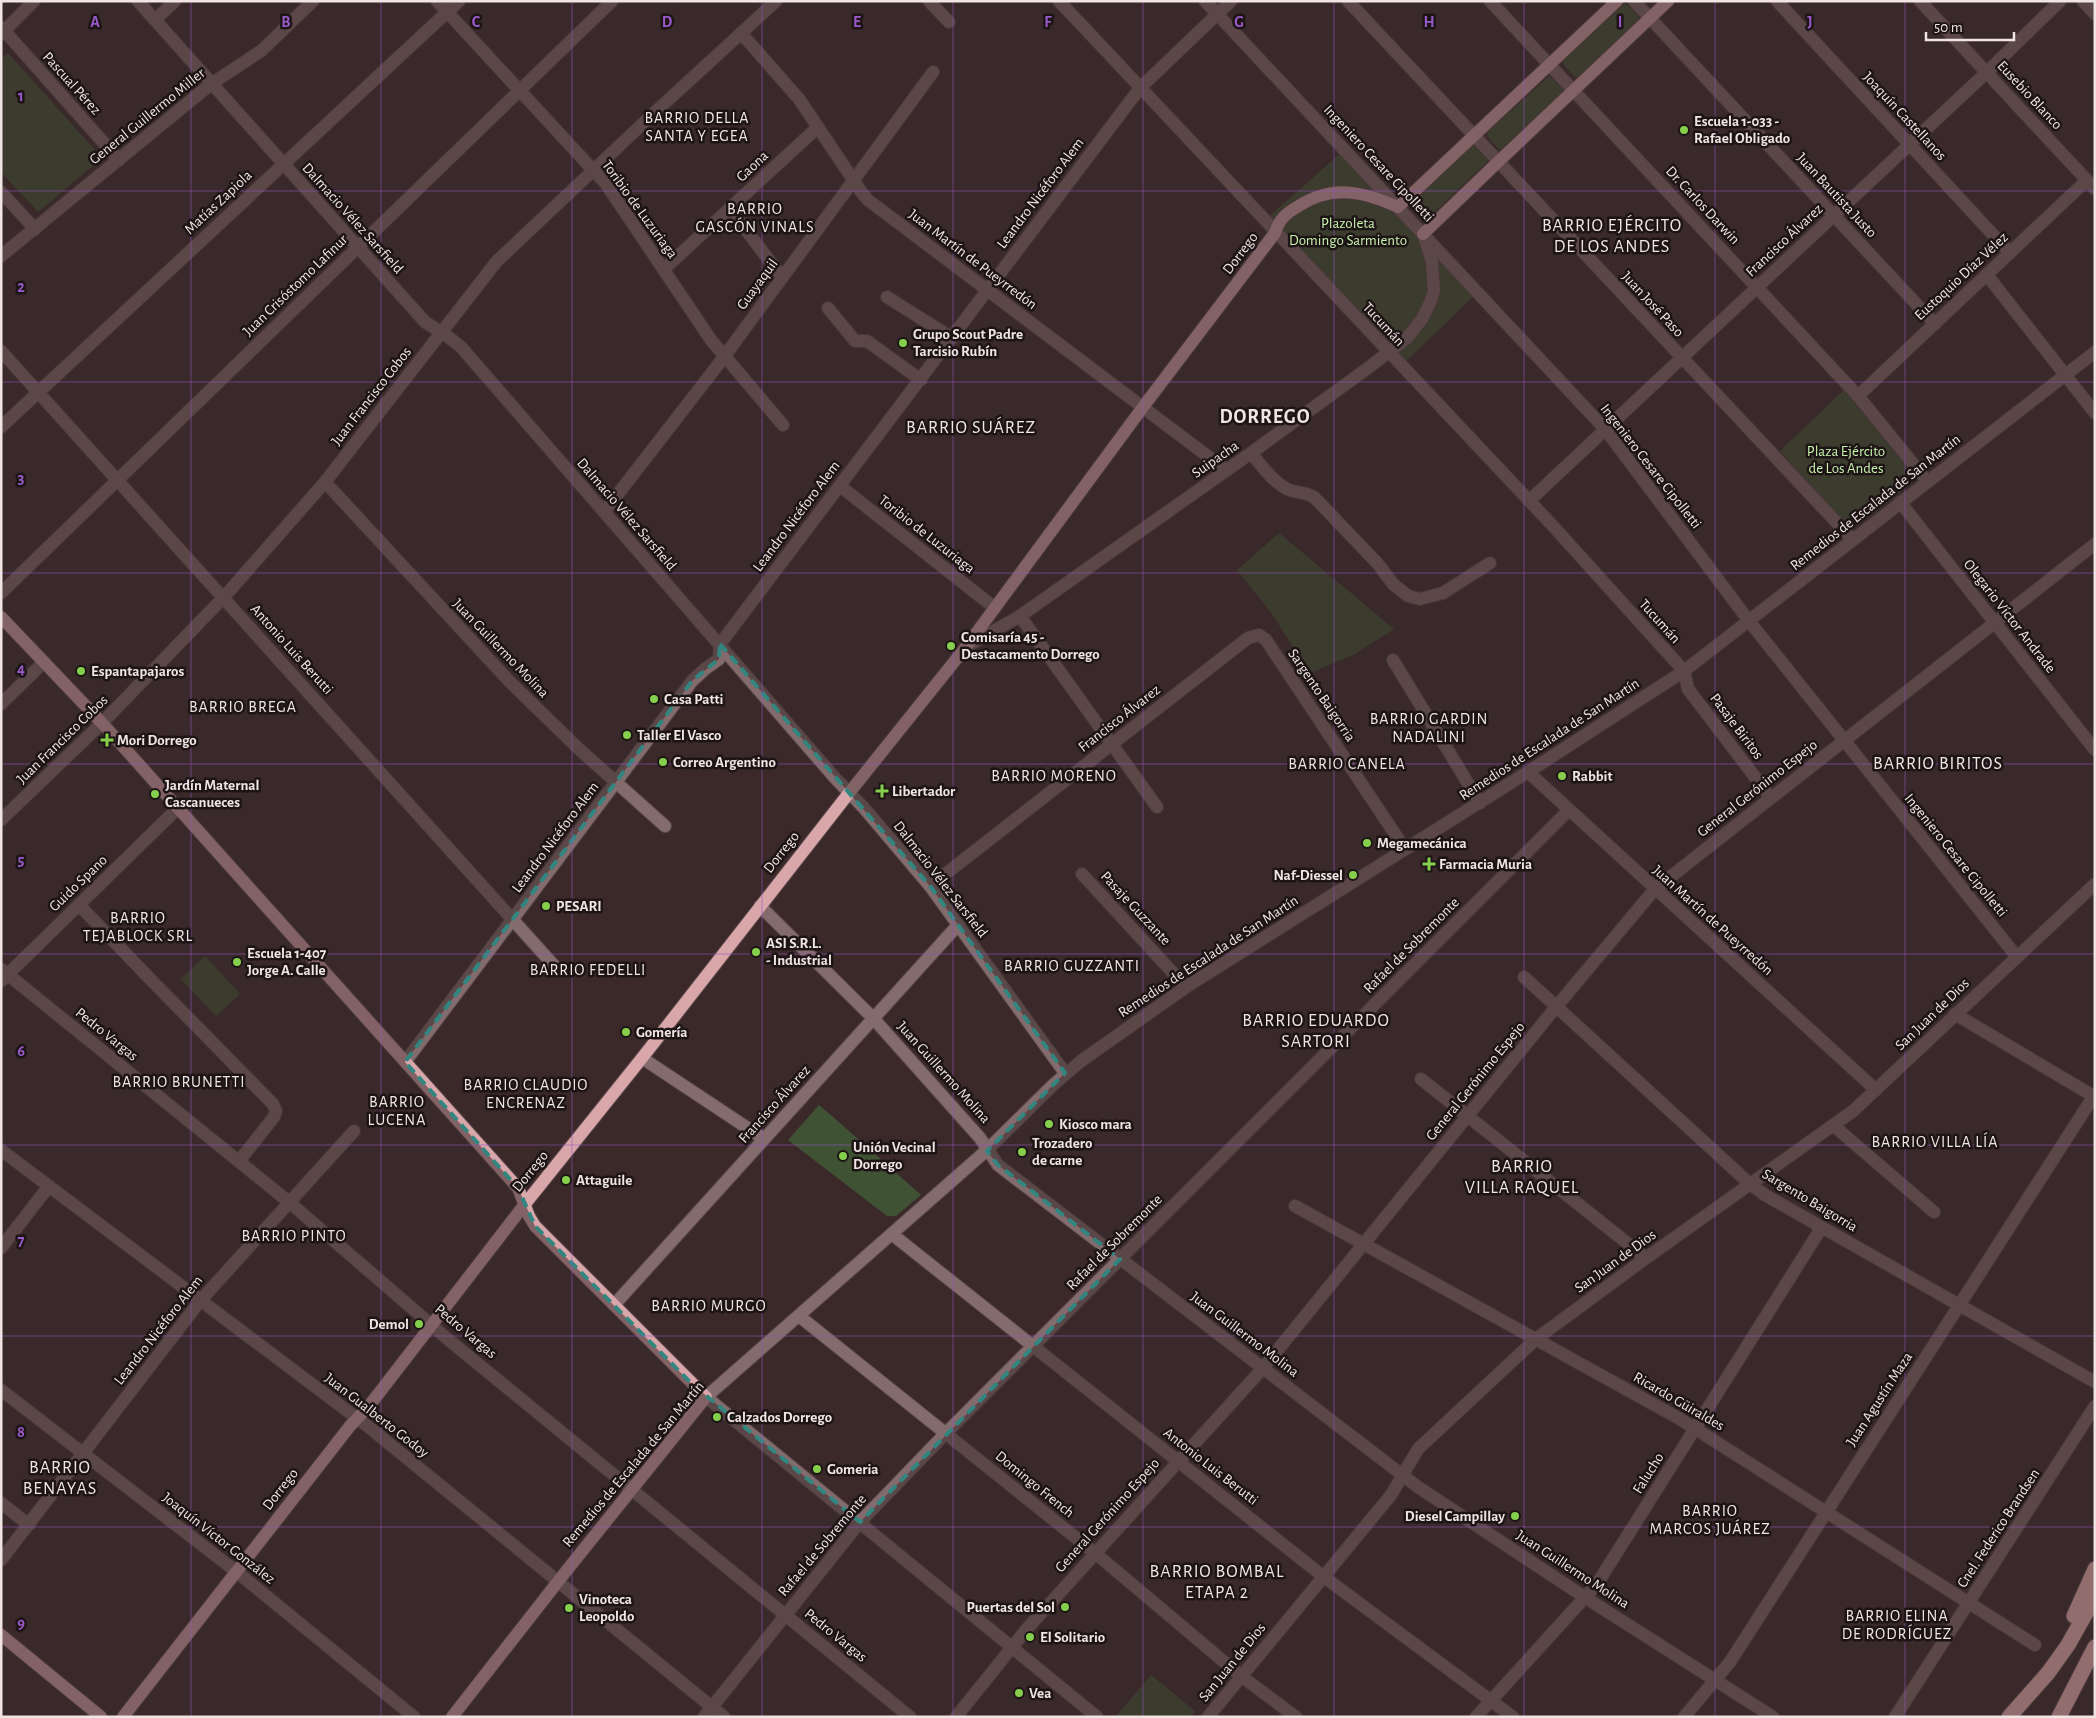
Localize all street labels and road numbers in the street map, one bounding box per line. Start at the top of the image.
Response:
street label: Pascual Pérez [40,49,103,117]
street label: Eusebio Blanco [1994,58,2065,133]
street label: General Guillermo Miller [87,65,208,167]
street label: Joaquín Castellanos [1860,69,1949,163]
street label: Ingeniero Cesare Cipolletti [1321,102,1437,225]
street label: Leandro Nicéforo Alem [994,135,1087,251]
street label: Gaona [733,148,771,185]
street label: Juan Bautista Justo [1794,150,1879,241]
street label: Toribio de Luzuriaga [599,157,680,261]
street label: Dalmacio Vélez Sarsfield [299,160,406,277]
street label: Dr. Carlos Darwin [1663,163,1742,247]
street label: Matías Zapiola [182,167,255,237]
street label: Francisco Álvarez [1742,200,1826,280]
street label: Juan Martín de Pueyrredón [906,206,1040,312]
street label: Dorrego [1220,230,1261,277]
street label: Eustoquio Díaz Vélez [1912,230,2011,323]
street label: Juan Crisóstomo Lafinur [240,232,351,339]
street label: Guayaquil [734,256,781,312]
street label: Juan José Paso [1619,269,1686,340]
street label: Tucumán [1360,300,1407,349]
street label: Juan Francisco Cobos [328,344,414,448]
street label: Ingeniero Cesare Cipolletti [1597,401,1704,531]
street label: Remedios de Escalada de San Martín [1788,431,1963,573]
street label: Suipacha [1189,438,1242,481]
street label: Dalmacio Vélez Sarsfield [574,455,679,573]
street label: Leandro Nicéforo Alem [750,458,843,574]
street label: Toribio de Luzuriaga [876,492,978,576]
street label: Olegario Víctor Andrade [1961,557,2059,676]
street label: Juan Guillermo Molina [450,596,552,701]
street label: Tucumán [1636,596,1683,646]
street label: Antonio Luis Berutti [247,601,336,697]
street label: Sargento Baigorria [1285,646,1358,744]
street label: Remedios de Escalada de San Martín [1457,676,1642,803]
street label: Francisco Álvarez [1074,680,1163,755]
street label: Pasaje Biritos [1707,691,1766,762]
street label: Juan Francisco Cobos [14,692,111,787]
street label: General Gerónimo Espejo [1695,737,1820,840]
street label: Leandro Nicéforo Alem [509,779,602,895]
street label: Ingeniero Cesare Cipolletti [1901,791,2010,920]
street label: Dalmacio Vélez Sarsfield [891,818,991,941]
street label: Dorrego [761,829,802,876]
street label: Guido Spano [46,852,110,915]
street label: Juan Martín de Pueyrredón [1650,863,1776,978]
street label: Pasaje Guzzante [1098,869,1174,948]
street label: Remedios de Escalada de San Martín [1116,893,1301,1020]
street label: Rafael de Sobremonte [1361,895,1462,996]
street label: San Juan de Dios [1892,976,1972,1053]
street label: Pedro Vargas [73,1005,141,1064]
street label: Juan Guillermo Molina [894,1019,993,1126]
street label: General Gerónimo Espejo [1423,1019,1528,1143]
street label: Francisco Álvarez [734,1061,813,1146]
street label: Dorrego [509,1148,551,1195]
street label: Sargento Baigorria [1760,1166,1860,1235]
street label: Rafael de Sobremonte [1064,1192,1165,1293]
street label: San Juan de Dios [1572,1227,1659,1296]
street label: Leandro Nicéforo Alem [111,1273,206,1388]
street label: Juan Guillermo Molina [1188,1289,1302,1380]
street label: Pedro Vargas [432,1301,499,1361]
street label: Juan Agustín Maza [1844,1350,1915,1449]
street label: Ricardo Güiraldes [1631,1369,1727,1434]
street label: Juan Gualberto Godoy [322,1370,432,1461]
street label: Remedios de Escalada de San Martín [560,1379,707,1550]
street label: Antonio Luis Berutti [1161,1425,1261,1508]
street label: Domingo French [992,1448,1077,1521]
street label: Falucho [1630,1450,1667,1496]
street label: General Gerónimo Espejo [1052,1455,1162,1575]
street label: Dorrego [260,1466,301,1513]
street label: Cnel. Federico Brandsen [1954,1466,2042,1590]
street label: Joaquín Víctor González [160,1490,278,1587]
street label: Rafael de Sobremonte [775,1491,869,1599]
street label: Juan Guillermo Molina [1514,1527,1632,1611]
street label: Pedro Vargas [802,1606,870,1665]
street label: San Juan de Dios [1196,1620,1269,1704]

